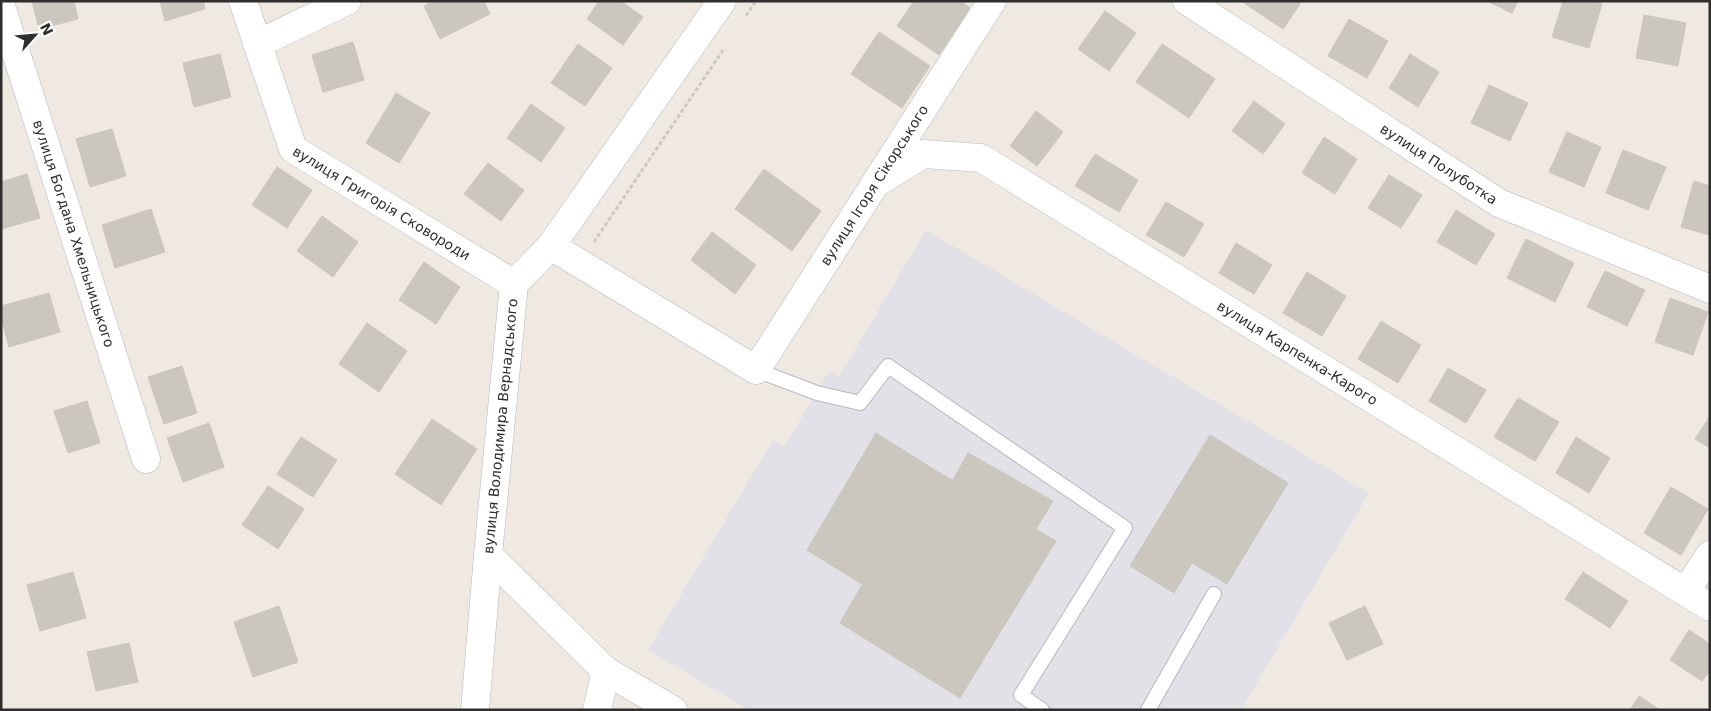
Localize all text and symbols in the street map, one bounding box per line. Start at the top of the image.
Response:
north arrow [10,10,60,60]
text: N [37,20,56,38]
street label: вулиця Ігоря Сікорського [817,102,931,268]
street label: вулиця Богдана Хмельницького [30,118,118,349]
street label: вулиця Полуботка [1377,120,1500,208]
street label: вулиця Григорія Сковороди [290,143,473,263]
street label: вулиця Карпенка-Карого [1214,297,1381,408]
street label: вулиця Володимира Вернадського [480,298,521,555]

